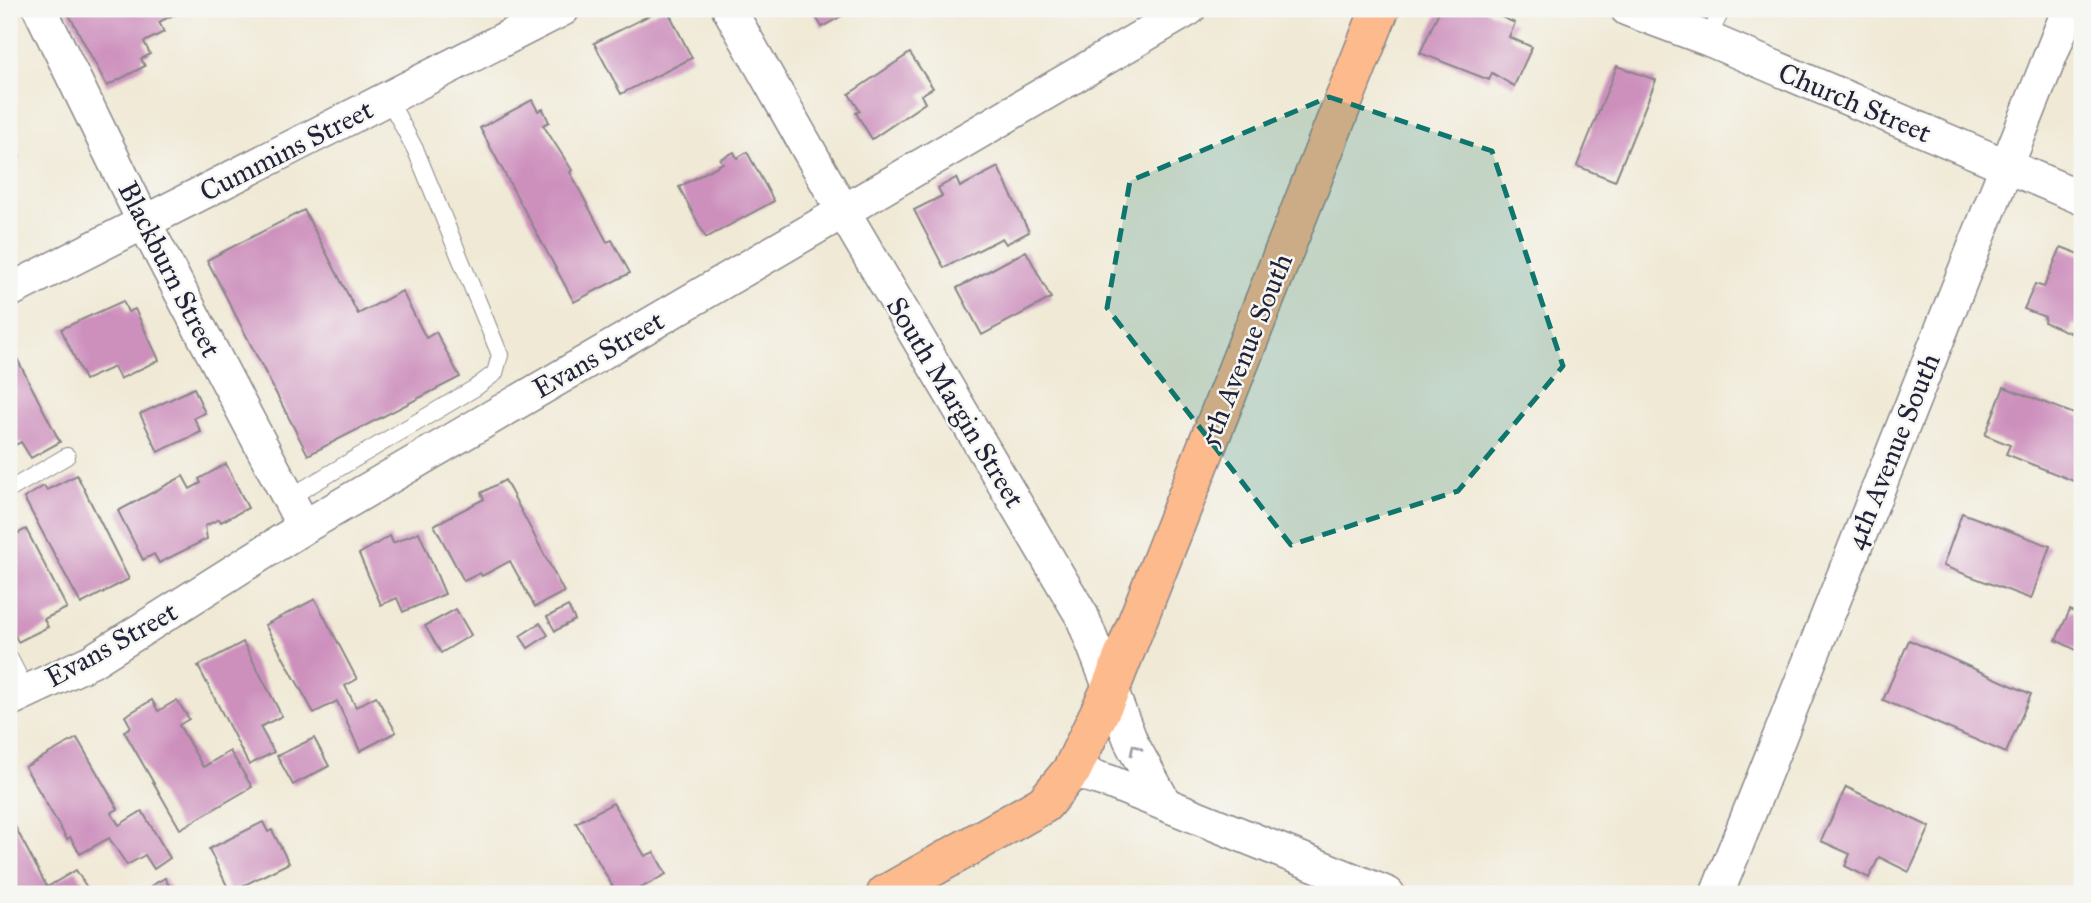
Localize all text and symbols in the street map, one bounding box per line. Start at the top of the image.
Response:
street label: Church Street [1773,55,1937,150]
street label: Cummins Street [194,92,379,209]
street label: Blackburn Street [110,176,229,363]
street label: 5th Avenue South [1191,248,1300,452]
street label: South Margin Street [879,291,1032,514]
street label: Evans Street [526,303,670,406]
street label: 4th Avenue South [1837,348,1948,554]
street label: Evans Street [39,594,183,695]
one-way arrow [1129,743,1143,756]

